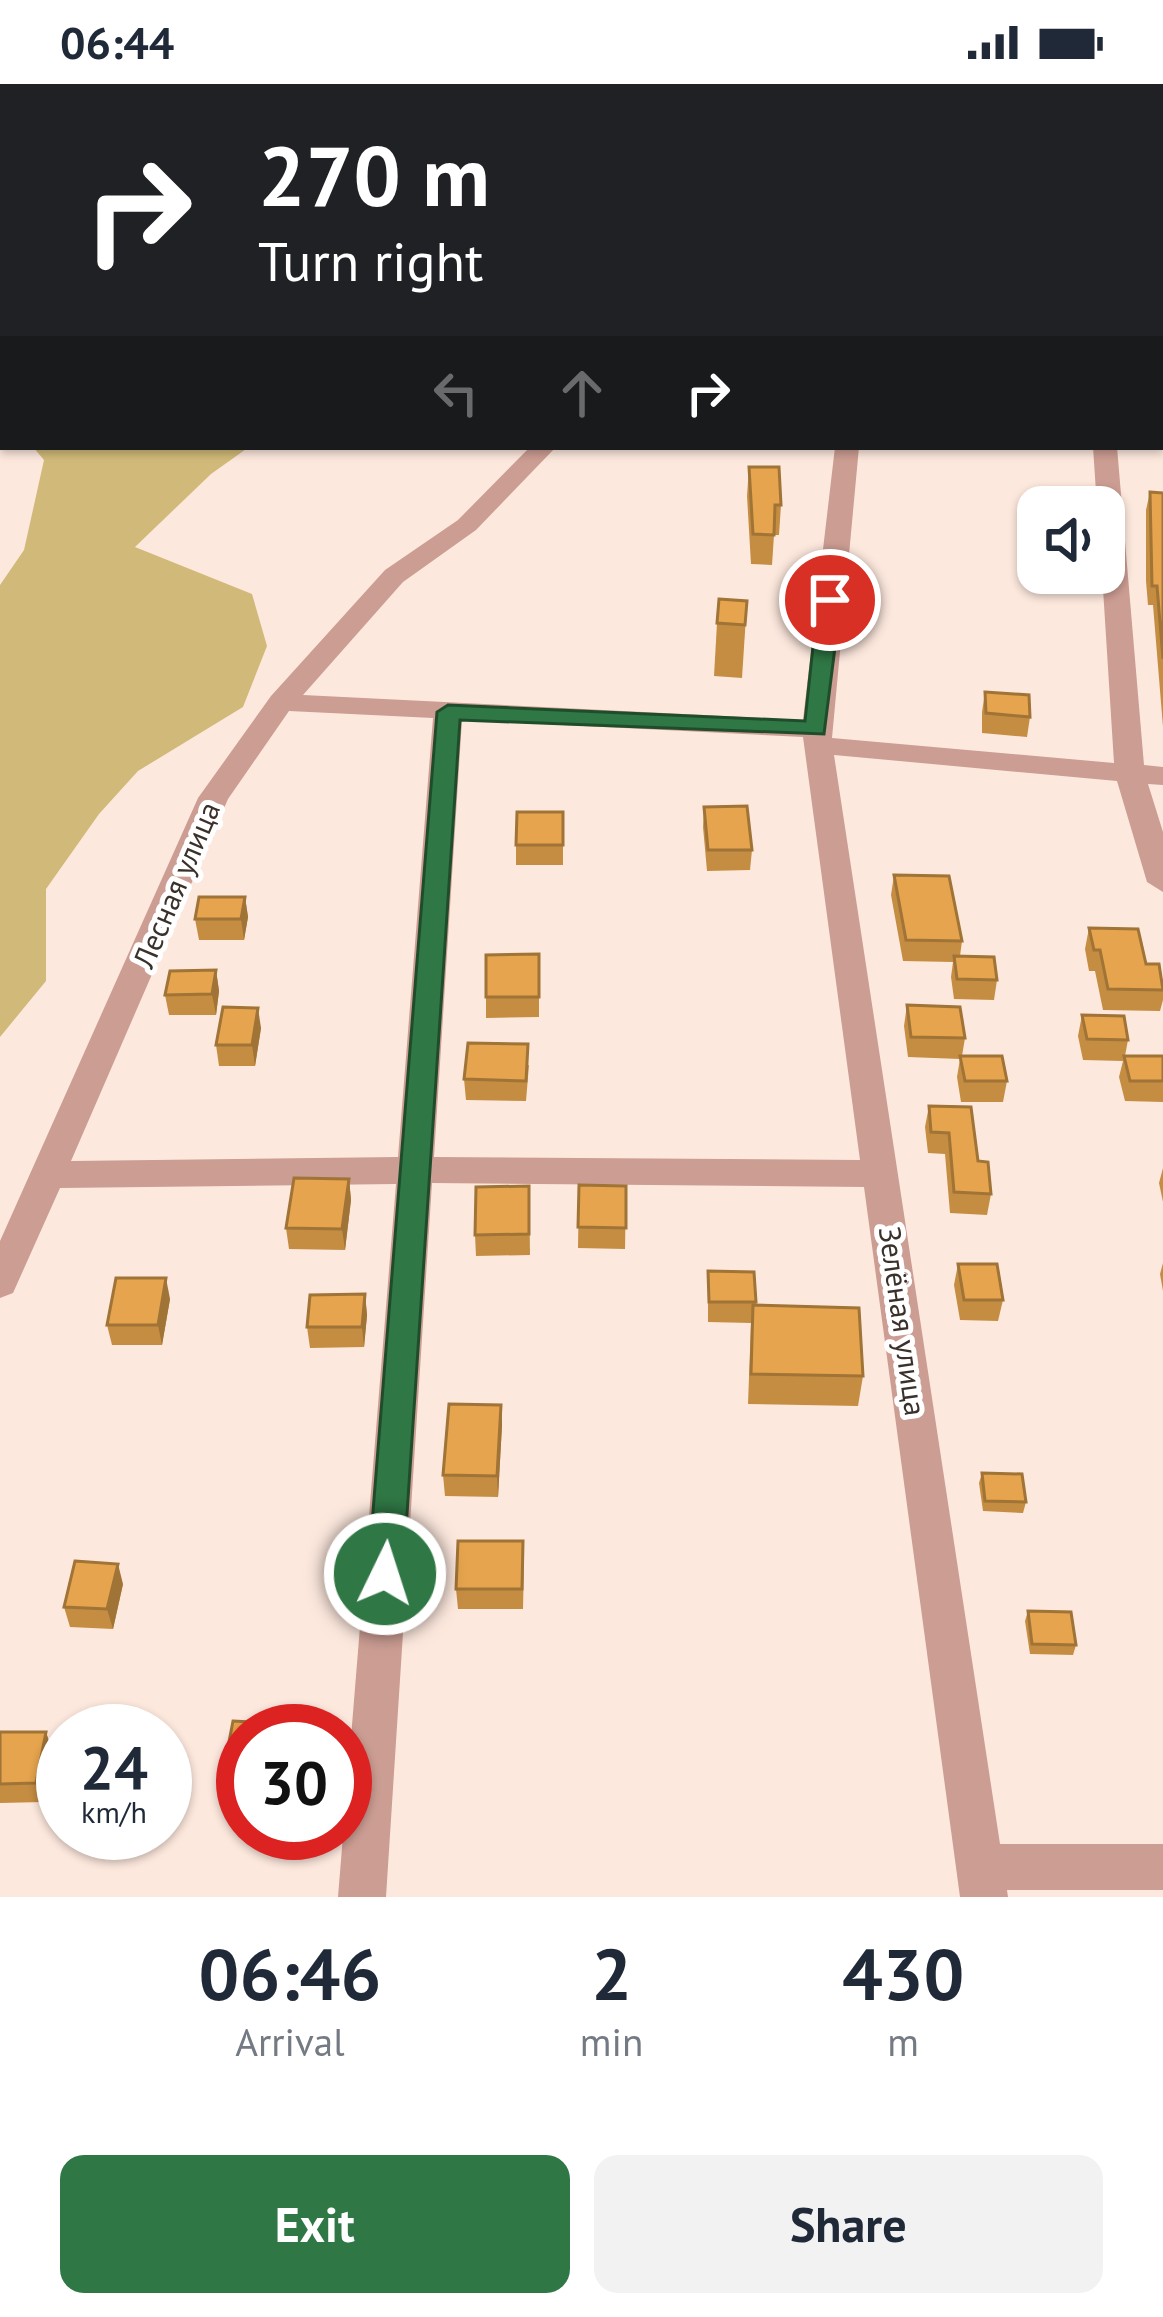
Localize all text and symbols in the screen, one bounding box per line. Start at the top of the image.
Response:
text: 06:44 [60,13,174,71]
text: 270 m [258,120,490,229]
icon: right [60,132,216,288]
text: Turn right [258,226,483,296]
icon: left [423,360,489,426]
icon: ahead [549,360,615,426]
icon: right [675,360,741,426]
map controls [1017,486,1125,594]
button: sound [1017,486,1125,594]
pin [779,549,881,651]
icon: arrive [797,567,863,633]
street label: Лесная улица [123,795,228,974]
street label: Зелёная улица [871,1224,936,1418]
position arrow [322,1511,448,1637]
speed limit sign: 30 [216,1704,372,1860]
text: 24 [80,1728,148,1806]
text: km/h [81,1792,147,1831]
text: 06:46 [199,1927,381,2020]
text: 2 [591,1927,632,2020]
text: 430 [842,1927,964,2020]
text: Arrival [235,2016,345,2067]
text: min [580,2016,643,2067]
text: m [887,2016,919,2067]
button: Exit [60,2155,570,2293]
button: Share [594,2155,1103,2293]

